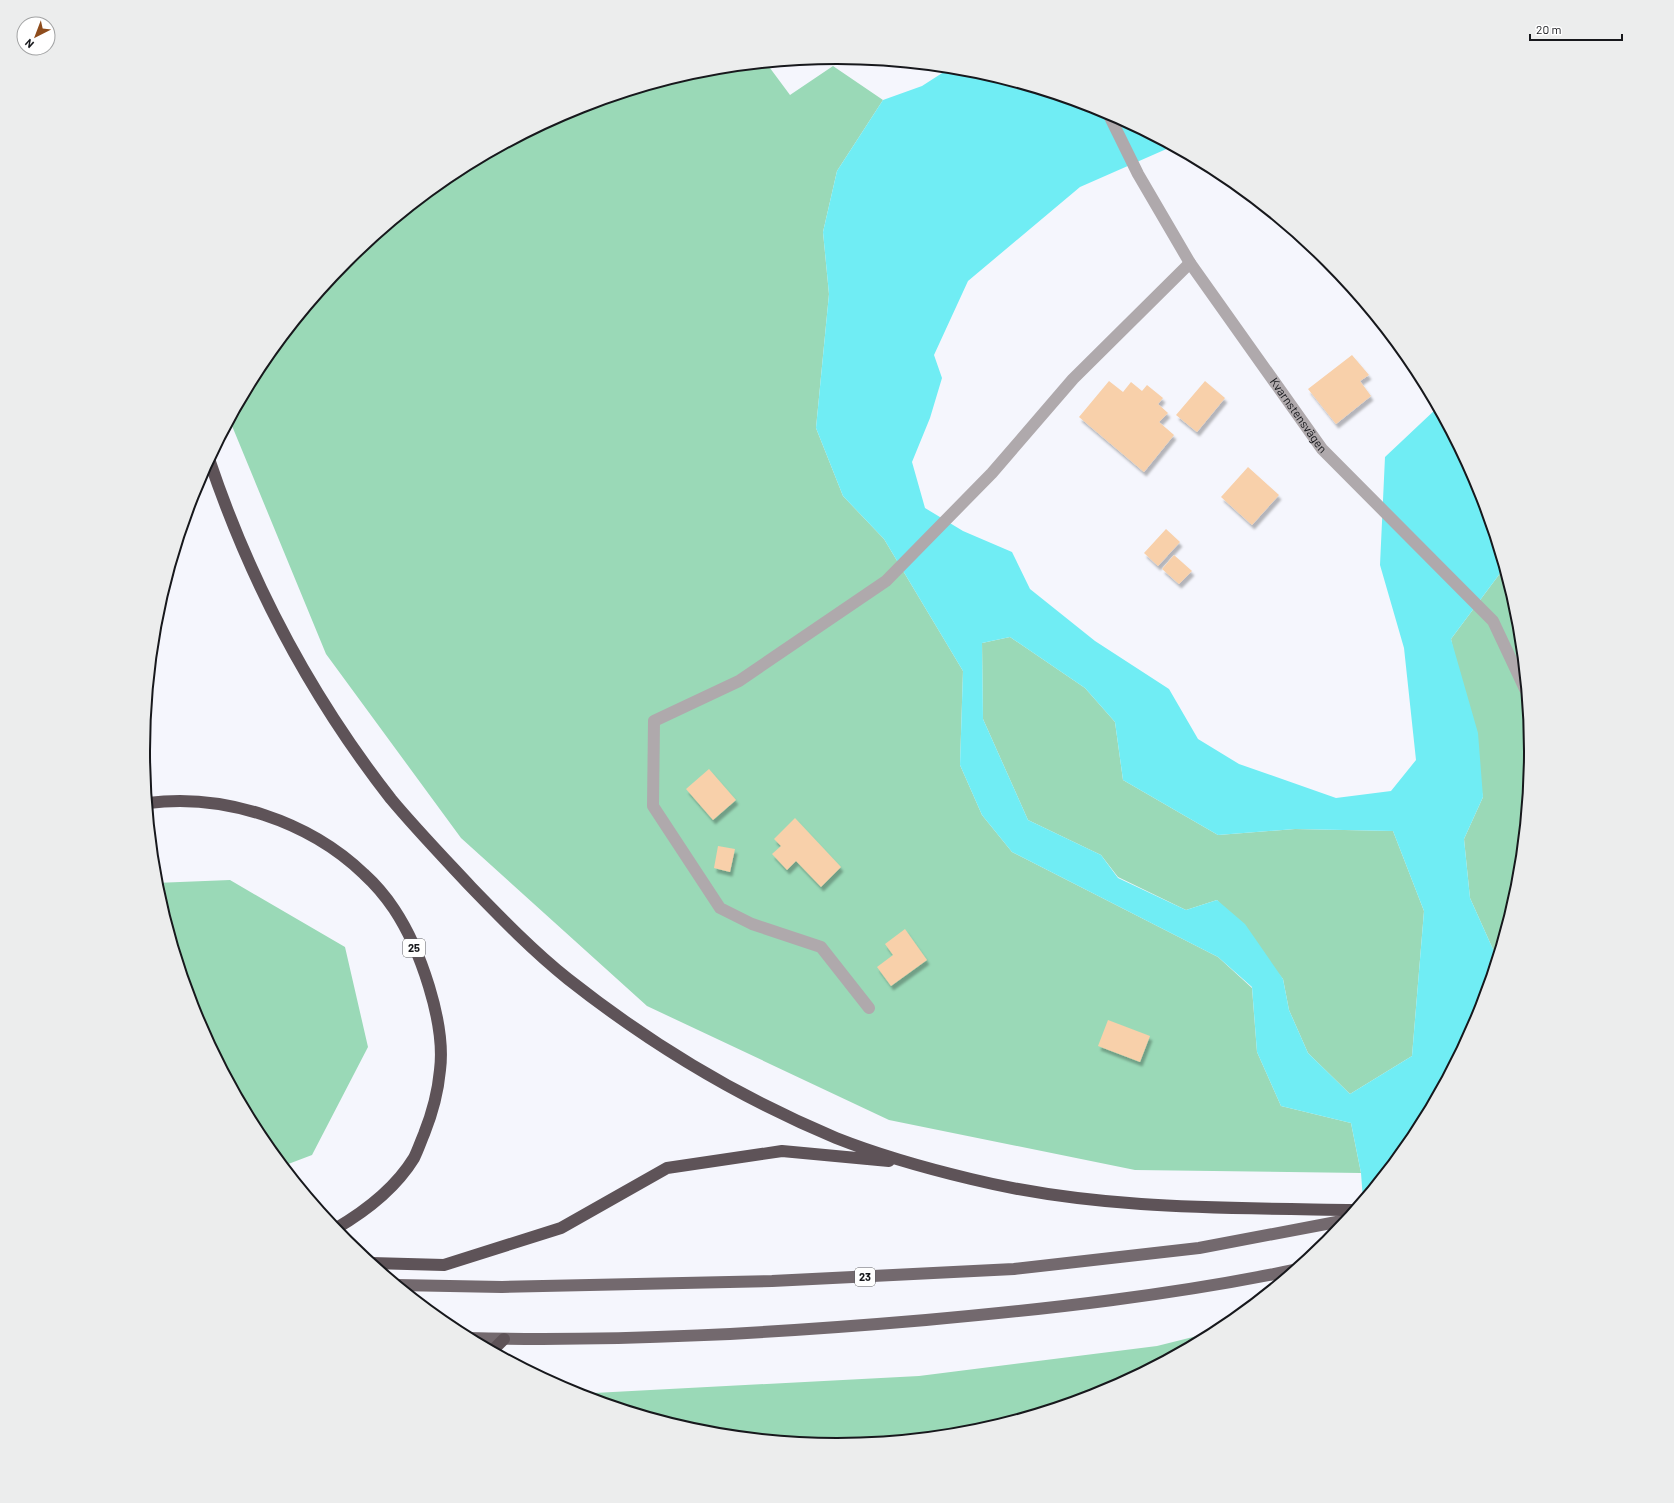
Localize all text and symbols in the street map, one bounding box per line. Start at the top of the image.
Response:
north arrow [16,16,56,56]
scale bar [1530,16,1622,42]
text: 20 m [1536,22,1562,36]
text: N [22,37,36,51]
street label: Kvarnstensvägen [1268,375,1330,456]
road number: 25 [403,939,425,957]
road number: 23 [855,1268,875,1286]

